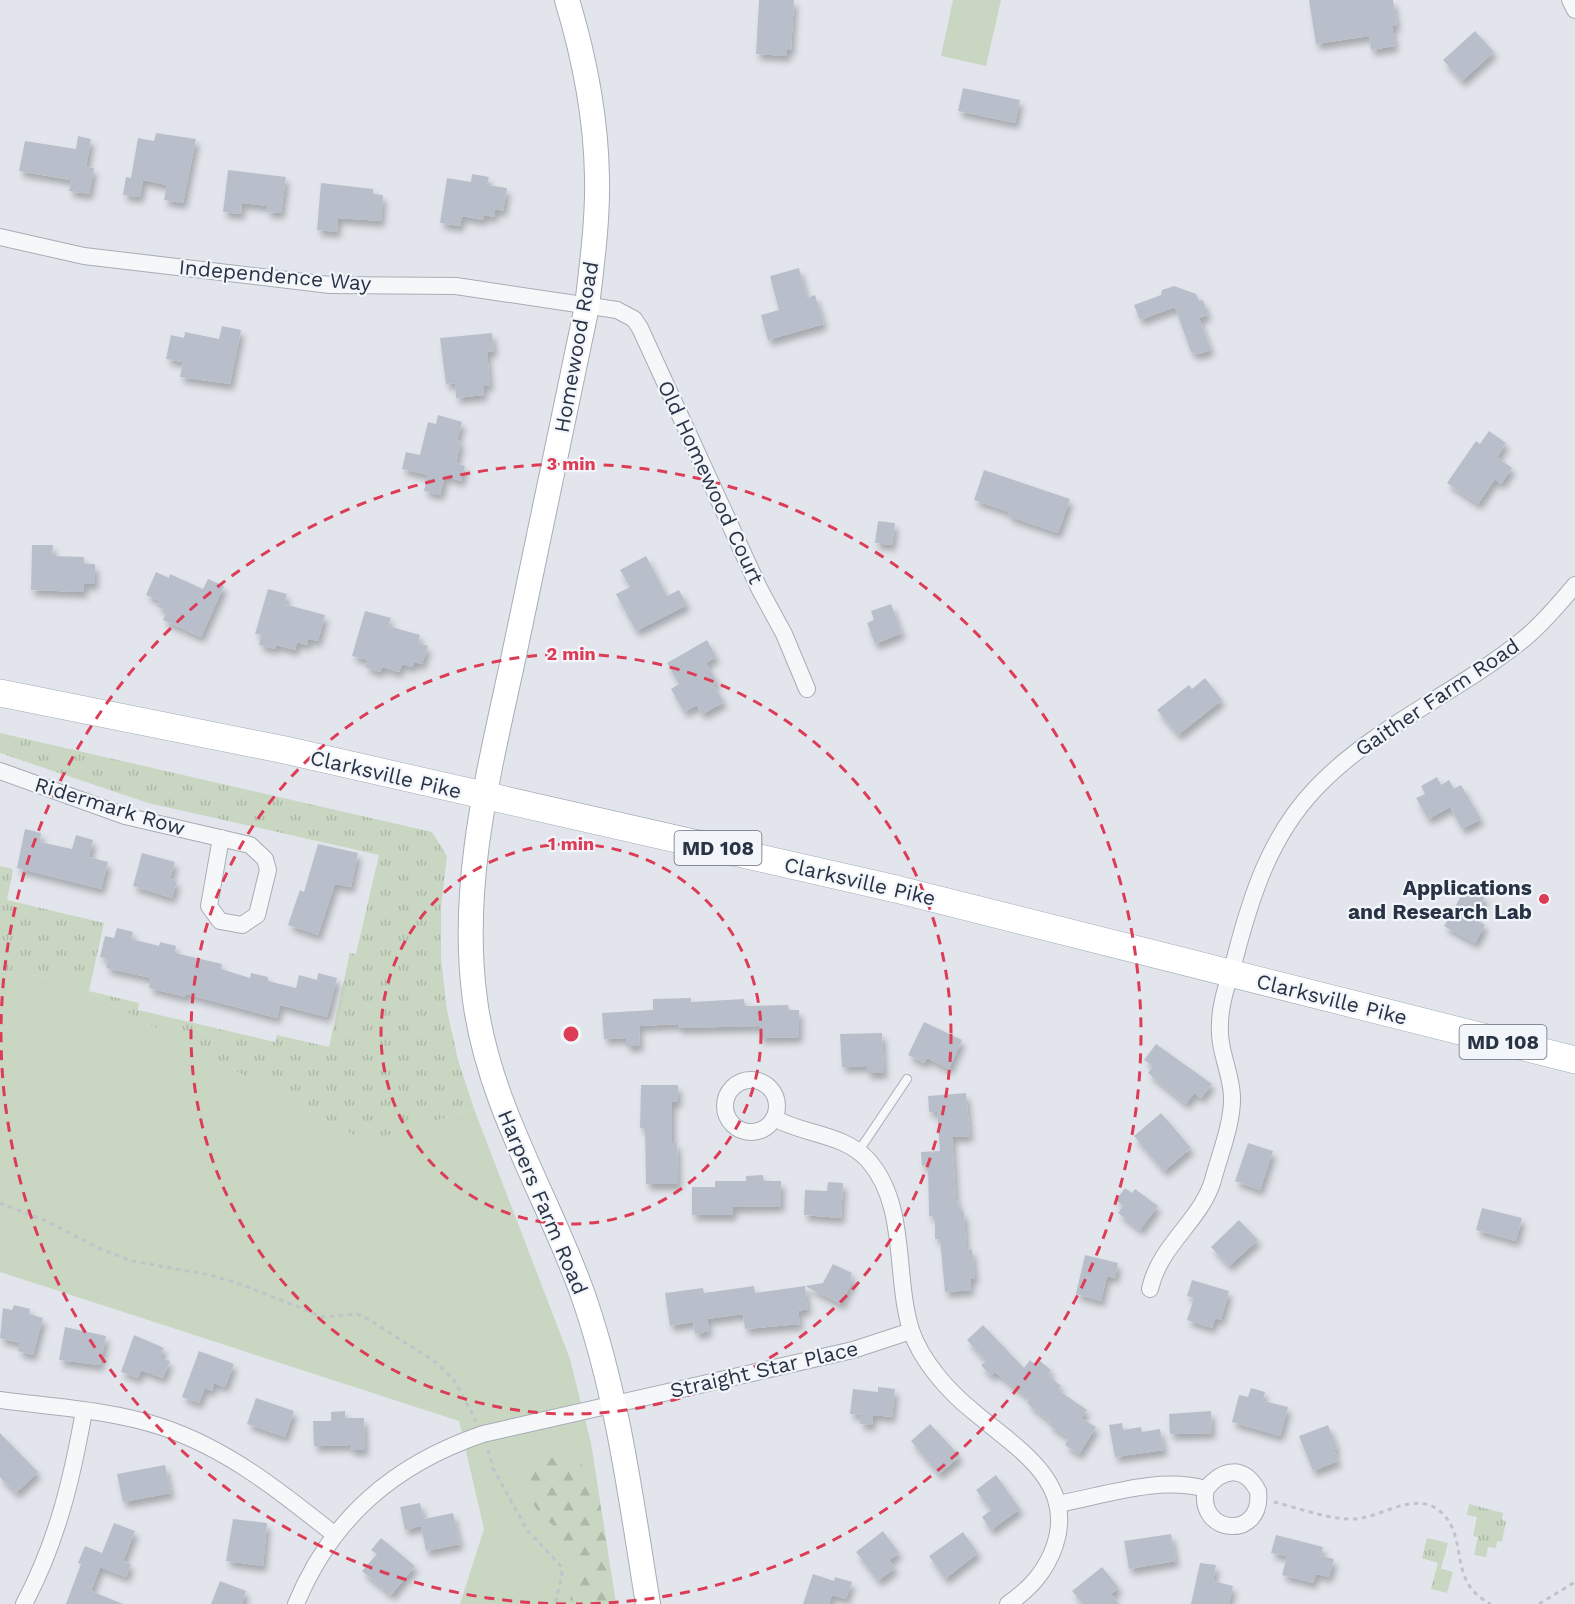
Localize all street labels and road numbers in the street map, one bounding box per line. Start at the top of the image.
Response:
street label: Independence Way [178,254,372,296]
street label: Homewood Road [549,259,603,435]
street label: Old Homewood Court [653,376,769,588]
street label: Gaither Farm Road [1350,633,1524,761]
street label: Clarksville Pike [308,744,464,804]
street label: Ridermark Row [32,771,188,841]
road number: MD 108 [674,831,762,865]
street label: Clarksville Pike [782,851,938,911]
street label: Clarksville Pike [1254,968,1410,1030]
road number: MD 108 [1460,1025,1546,1059]
street label: Harpers Farm Road [493,1106,593,1298]
street label: Straight Star Place [667,1335,861,1403]

